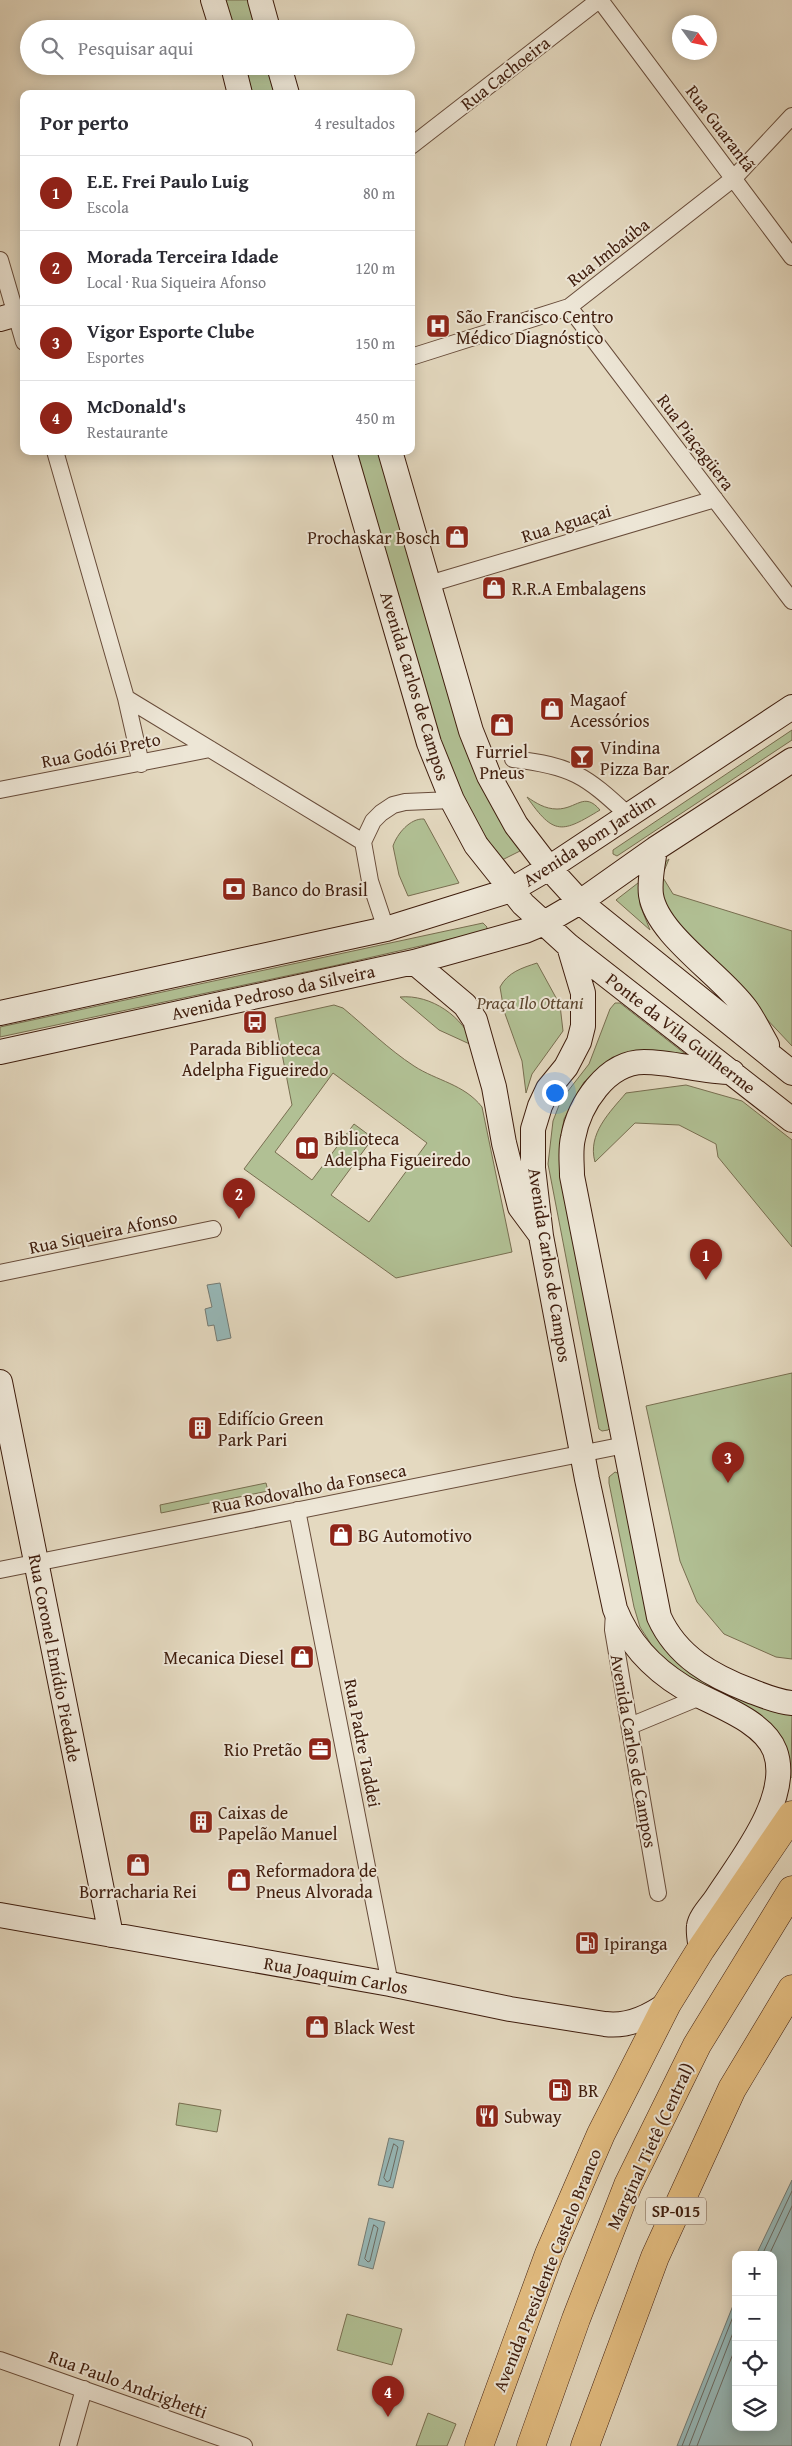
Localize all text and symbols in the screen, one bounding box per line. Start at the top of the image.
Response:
north arrow [672,15,717,60]
search box [20,20,415,75]
street label: Rua Cachoeira [454,29,556,117]
icon: search [38,34,66,62]
text: Pesquisar aqui [78,34,193,62]
street label: Rua Guarantã [679,79,763,177]
text: Por perto [40,107,129,138]
text: 4 resultados [314,111,395,135]
text: E.E. Frei Paulo Luig [87,167,249,195]
text: 1 [52,181,60,205]
text: 80 m [363,181,395,205]
text: Escola [87,195,129,219]
street label: Rua Imbaúba [561,211,655,293]
text: Morada Terceira Idade [87,242,279,270]
text: 2 [52,256,60,280]
text: 120 m [355,256,395,280]
text: Local · Rua Siqueira Afonso [87,270,266,294]
place label: São Francisco Centro Médico Diagnóstico [456,303,613,351]
hospital icon: São Francisco Centro Médico Diagnóstico [425,313,451,339]
text: Vigor Esporte Clube [87,317,255,345]
text: 3 [52,331,60,355]
text: 150 m [355,331,395,355]
text: Esportes [87,345,144,369]
street label: Rua Piaçagüera [651,388,742,497]
text: McDonald's [87,392,186,420]
text: 4 [52,406,60,430]
text: 450 m [355,406,395,430]
text: Restaurante [87,420,168,444]
street label: Rua Aguaçai [518,497,614,549]
place label: Prochaskar Bosch [307,524,440,551]
shop icon: Prochaskar Bosch [444,524,470,550]
shop icon: R.R.A Embalagens [481,575,507,601]
place label: R.R.A Embalagens [512,575,646,602]
street label: Avenida Carlos de Campos [373,588,457,784]
place label: Magaof Acessórios [570,686,650,734]
shop icon: Magaof Acessórios [539,696,565,722]
shop icon: Furriel Pneus [489,712,515,738]
street label: Rua Godói Preto [39,725,163,775]
place label: Vindina Pizza Bar [600,734,670,782]
place label: Furriel Pneus [476,738,528,786]
bar icon: Vindina Pizza Bar [569,744,595,770]
street label: Avenida Bom Jardim [517,787,661,893]
bank icon: Banco do Brasil [221,876,247,902]
place label: Banco do Brasil [252,876,368,903]
street label: Avenida Pedroso da Silveira [169,957,378,1027]
street label: Ponte da Vila Guilherme [600,966,762,1100]
park label: Praça Ilo Ottani [476,989,584,1016]
bus stop icon: Parada Biblioteca Adelpha Figueiredo [242,1009,268,1035]
place label: Parada Biblioteca Adelpha Figueiredo [182,1035,328,1083]
your location [542,1080,568,1106]
place label: Biblioteca Adelpha Figueiredo [324,1125,471,1173]
library icon: Biblioteca Adelpha Figueiredo [294,1135,320,1161]
street label: Avenida Carlos de Campos [521,1166,579,1364]
pin: 2 [223,1178,255,1219]
street label: Rua Siqueira Afonso [26,1203,180,1261]
pin: 1 [690,1239,722,1280]
place label: Edifício Green Park Pari [218,1405,324,1453]
building icon: Edifício Green Park Pari [187,1415,213,1441]
pin: 3 [712,1442,744,1483]
street label: Rua Rodovalho da Fonseca [209,1456,409,1520]
shop icon: BG Automotivo [328,1522,354,1548]
place label: BG Automotivo [358,1522,472,1549]
street label: Rua Coronel Emídio Piedade [22,1552,88,1764]
place label: Mecanica Diesel [164,1644,284,1671]
shop icon: Mecanica Diesel [289,1644,315,1670]
street label: Avenida Carlos de Campos [604,1652,664,1850]
street label: Rua Padre Taddei [337,1676,389,1810]
place label: Rio Pretão [224,1736,302,1763]
office icon: Rio Pretão [307,1736,333,1762]
place label: Caixas de Papelão Manuel [218,1799,338,1847]
building icon: Caixas de Papelão Manuel [188,1809,214,1835]
shop icon: Borracharia Rei [125,1852,151,1878]
place label: Reformadora de Pneus Alvorada [256,1857,377,1905]
shop icon: Reformadora de Pneus Alvorada [226,1867,252,1893]
place label: Borracharia Rei [79,1878,197,1905]
fuel station icon: Ipiranga [574,1930,600,1956]
place label: Ipiranga [604,1930,668,1957]
street label: Rua Joaquim Carlos [262,1949,410,2001]
shop icon: Black West [304,2014,330,2040]
place label: Black West [334,2014,416,2041]
street label: Marginal Tietê (Central) [599,2058,701,2234]
fuel station icon: BR [547,2077,573,2103]
place label: BR [578,2077,599,2104]
restaurant icon: Subway [474,2103,500,2129]
place label: Subway [504,2103,562,2130]
street label: Avenida Presidente Castelo Branco [486,2144,608,2396]
road number: SP-015 [646,2198,706,2224]
map controls [732,2251,777,2431]
button: + [732,2251,777,2296]
button: − [732,2296,777,2341]
button: locate [732,2341,777,2386]
street label: Rua Paulo Andrighetti [45,2343,211,2425]
pin: 4 [372,2376,404,2417]
button: layers [732,2386,777,2431]

